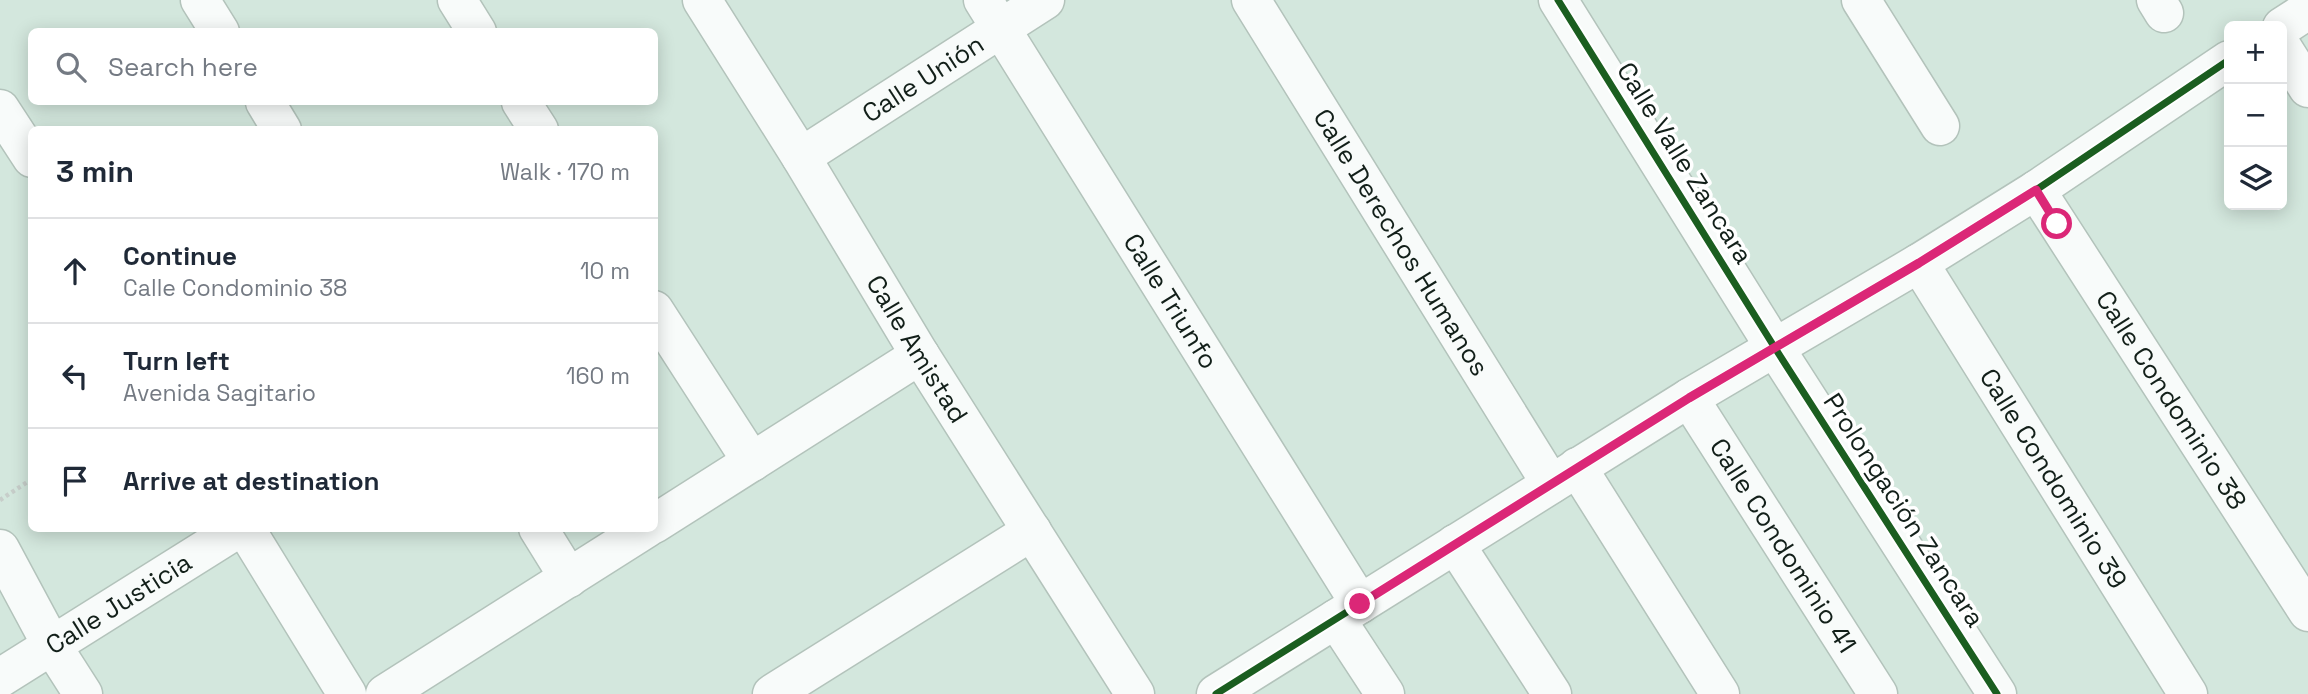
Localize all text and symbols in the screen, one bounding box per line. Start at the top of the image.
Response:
map controls [2224,21,2287,210]
button: + [2224,21,2287,84]
street label: Calle Unión [856,27,990,130]
search box [28,28,658,105]
icon: search [52,48,90,86]
text: Search here [108,50,258,84]
street label: Calle Valle Zancara [1609,56,1761,270]
button: − [2224,84,2287,147]
street label: Calle Derechos Humanos [1306,102,1497,382]
button: layers [2224,147,2287,210]
text: 3 min [56,152,134,191]
text: Walk · 170 m [500,157,630,187]
route start [2041,208,2072,239]
street label: Calle Triunfo [1116,227,1226,375]
text: Continue [123,239,237,273]
icon: ahead [56,252,94,290]
text: 10 m [580,256,630,286]
street label: Calle Amistad [859,269,976,429]
text: Calle Condominio 38 [123,273,347,303]
street label: Calle Condominio 38 [2088,284,2254,516]
text: Turn left [123,344,230,378]
icon: left [56,357,94,395]
text: 160 m [566,361,630,391]
street label: Calle Condominio 39 [1972,362,2135,595]
text: Avenida Sagitario [123,378,316,408]
street label: Prolongación Zancara [1816,387,1992,633]
street label: Calle Condominio 41 [1702,432,1864,659]
icon: arrive [56,462,94,500]
text: Arrive at destination [123,464,380,498]
street label: Calle Justicia [39,545,198,662]
route end [1344,588,1375,619]

